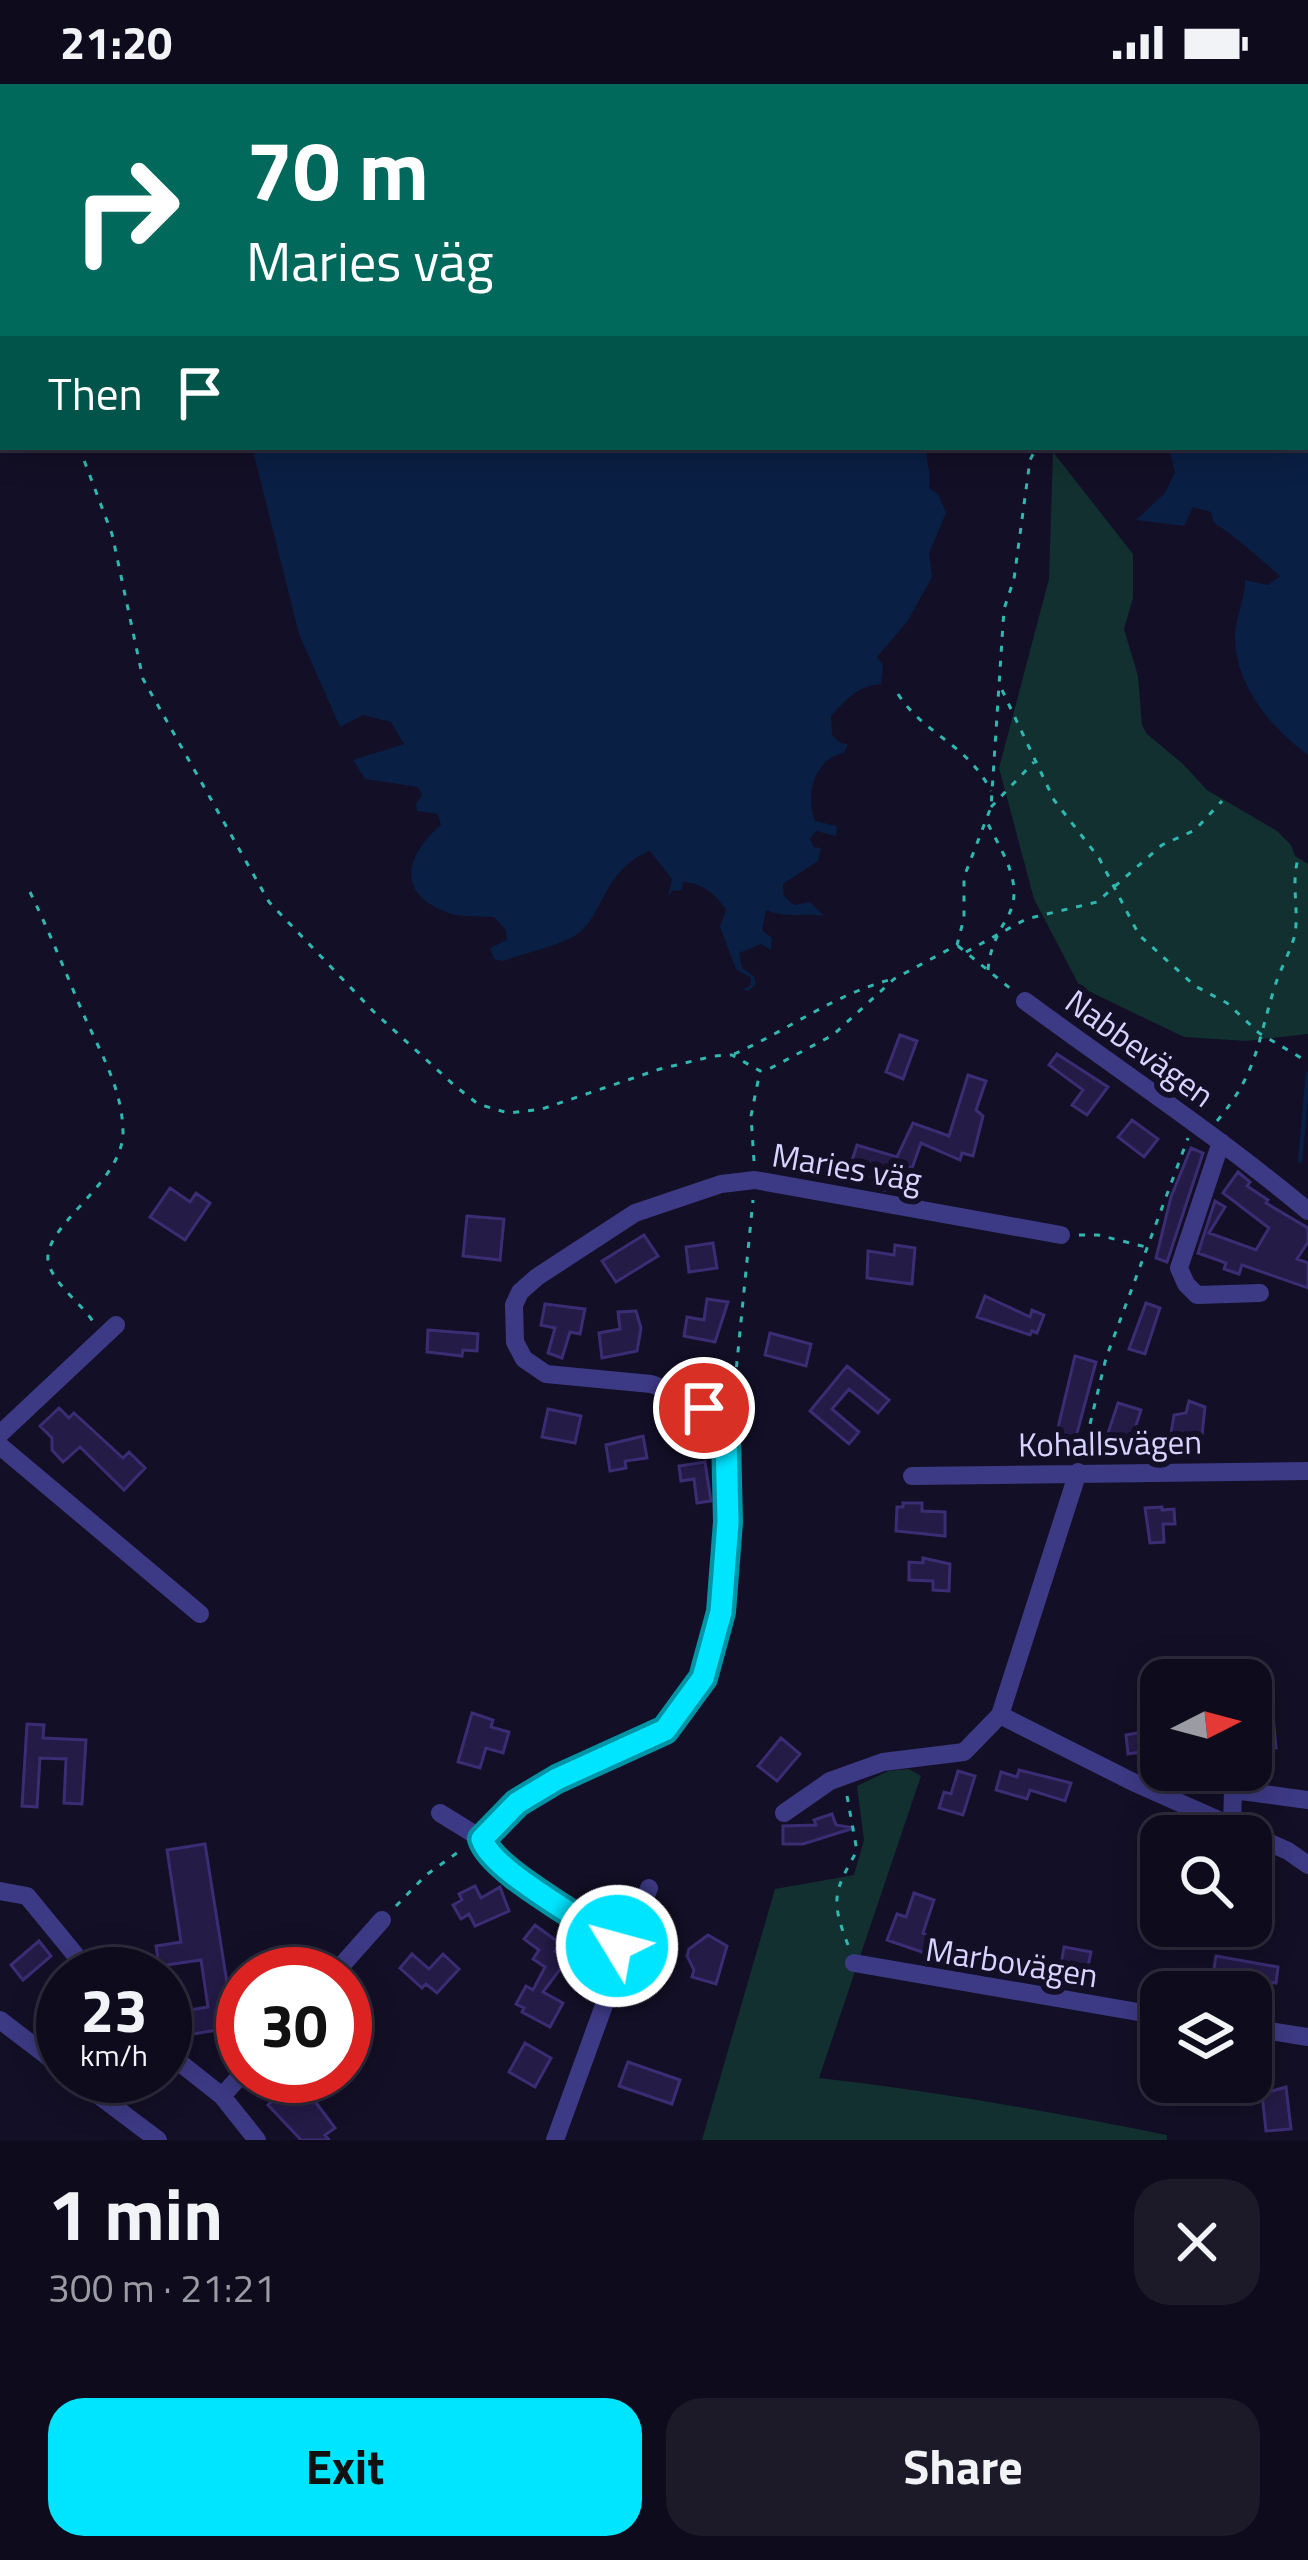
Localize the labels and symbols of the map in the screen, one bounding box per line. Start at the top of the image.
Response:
street label: Nabbevägen [1055,977,1225,1119]
street label: Maries väg [768,1129,926,1205]
pin [653,1357,755,1459]
street label: Kohallsvägen [1018,1416,1202,1470]
north arrow [1140,1659,1272,1791]
position arrow [554,1883,680,2009]
street label: Marbovägen [922,1924,1102,2000]
speed limit sign: 30 [216,1947,372,2103]

